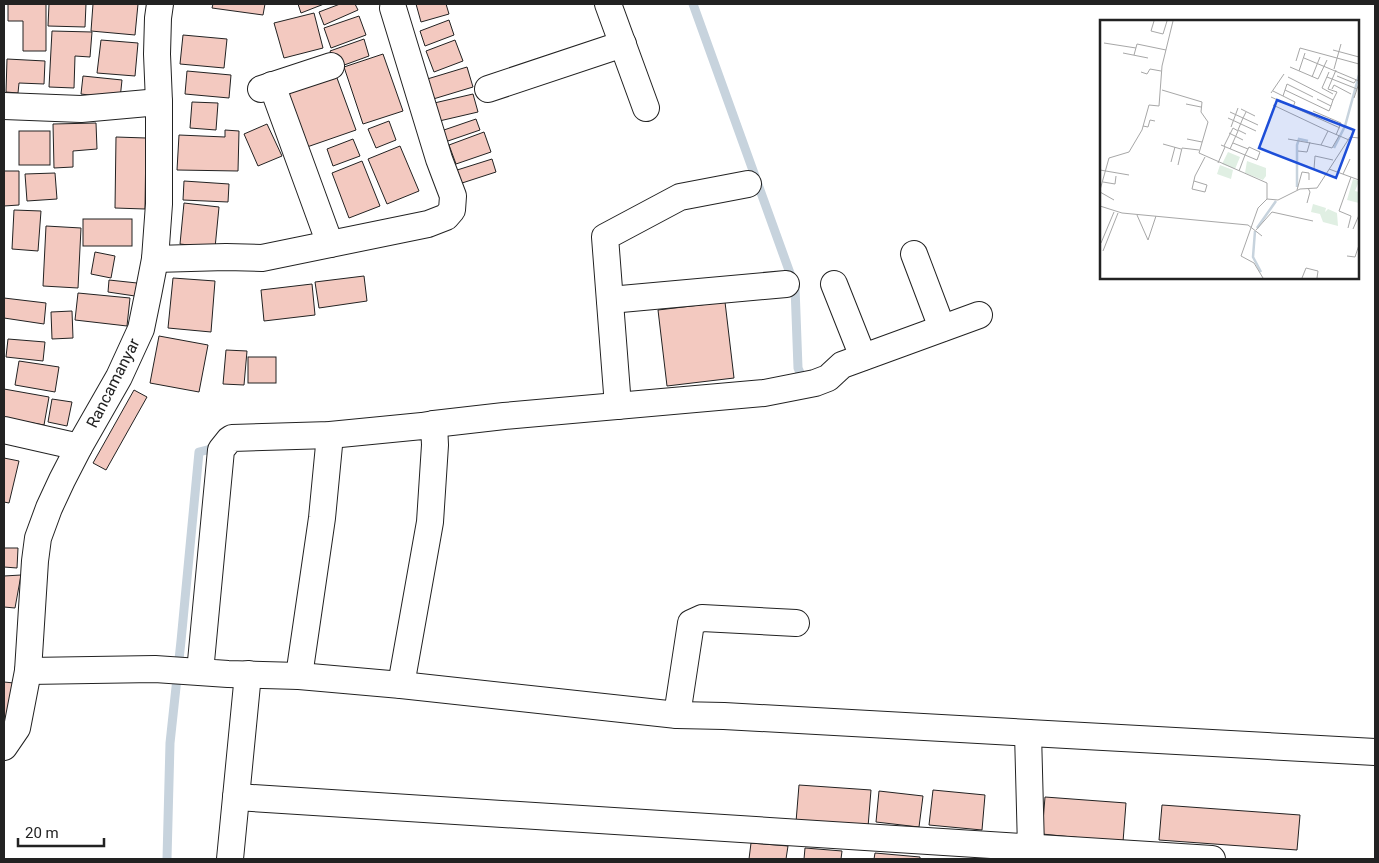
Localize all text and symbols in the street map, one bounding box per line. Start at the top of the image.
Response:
inset map [1100,20,1359,279]
street label: Rancamanyar [82,335,144,431]
scale bar [18,816,104,848]
text: 20 m [25,824,59,842]

